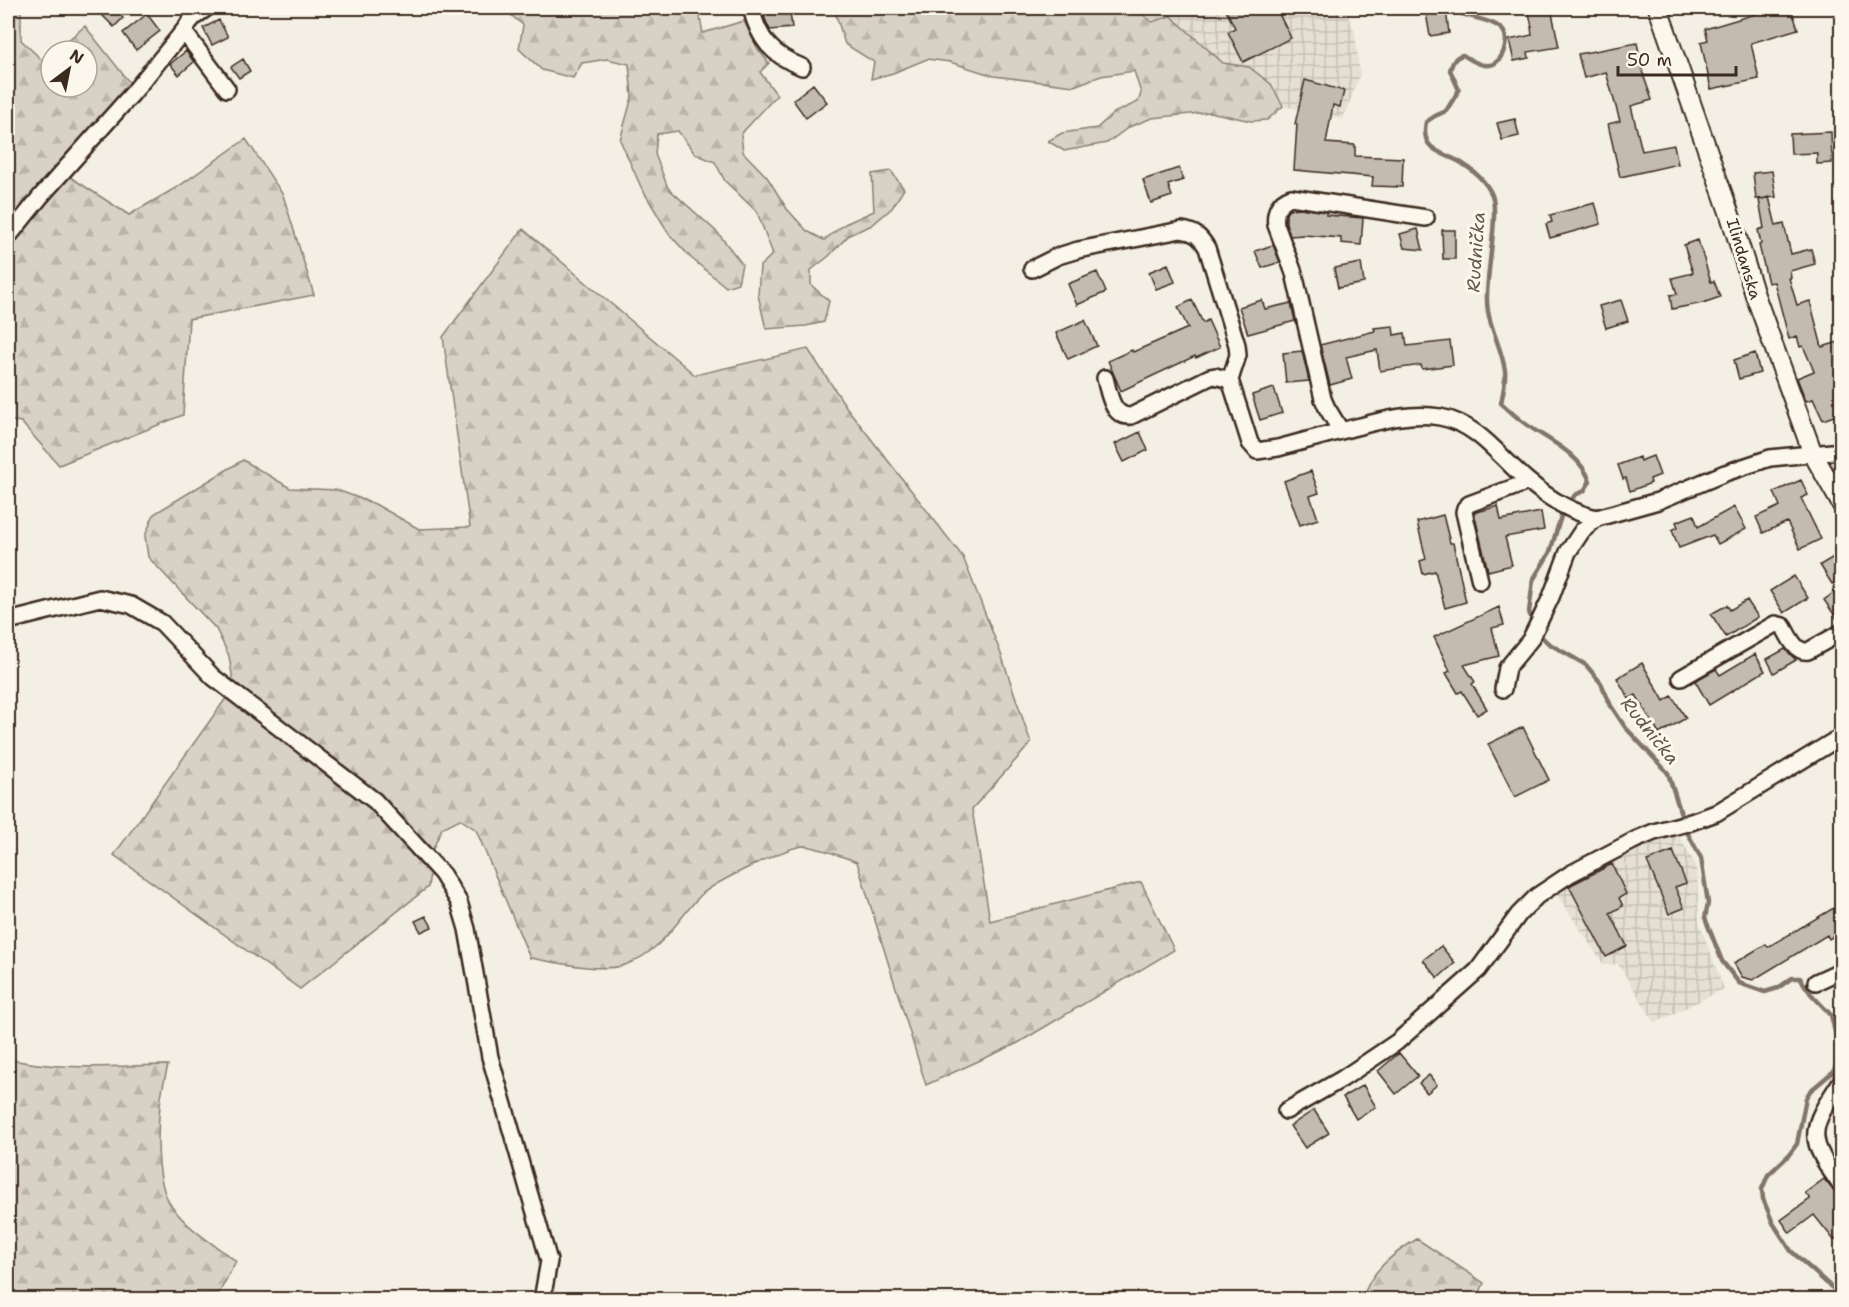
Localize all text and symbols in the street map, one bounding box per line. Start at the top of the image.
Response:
north arrow [39,39,99,99]
scale bar [1618,39,1736,77]
text: N [66,44,88,69]
text: 50 m [1627,48,1672,72]
water label: Rudnička [1461,211,1491,293]
street label: Ilindanska [1722,216,1766,302]
water label: Rudnička [1615,692,1685,770]

